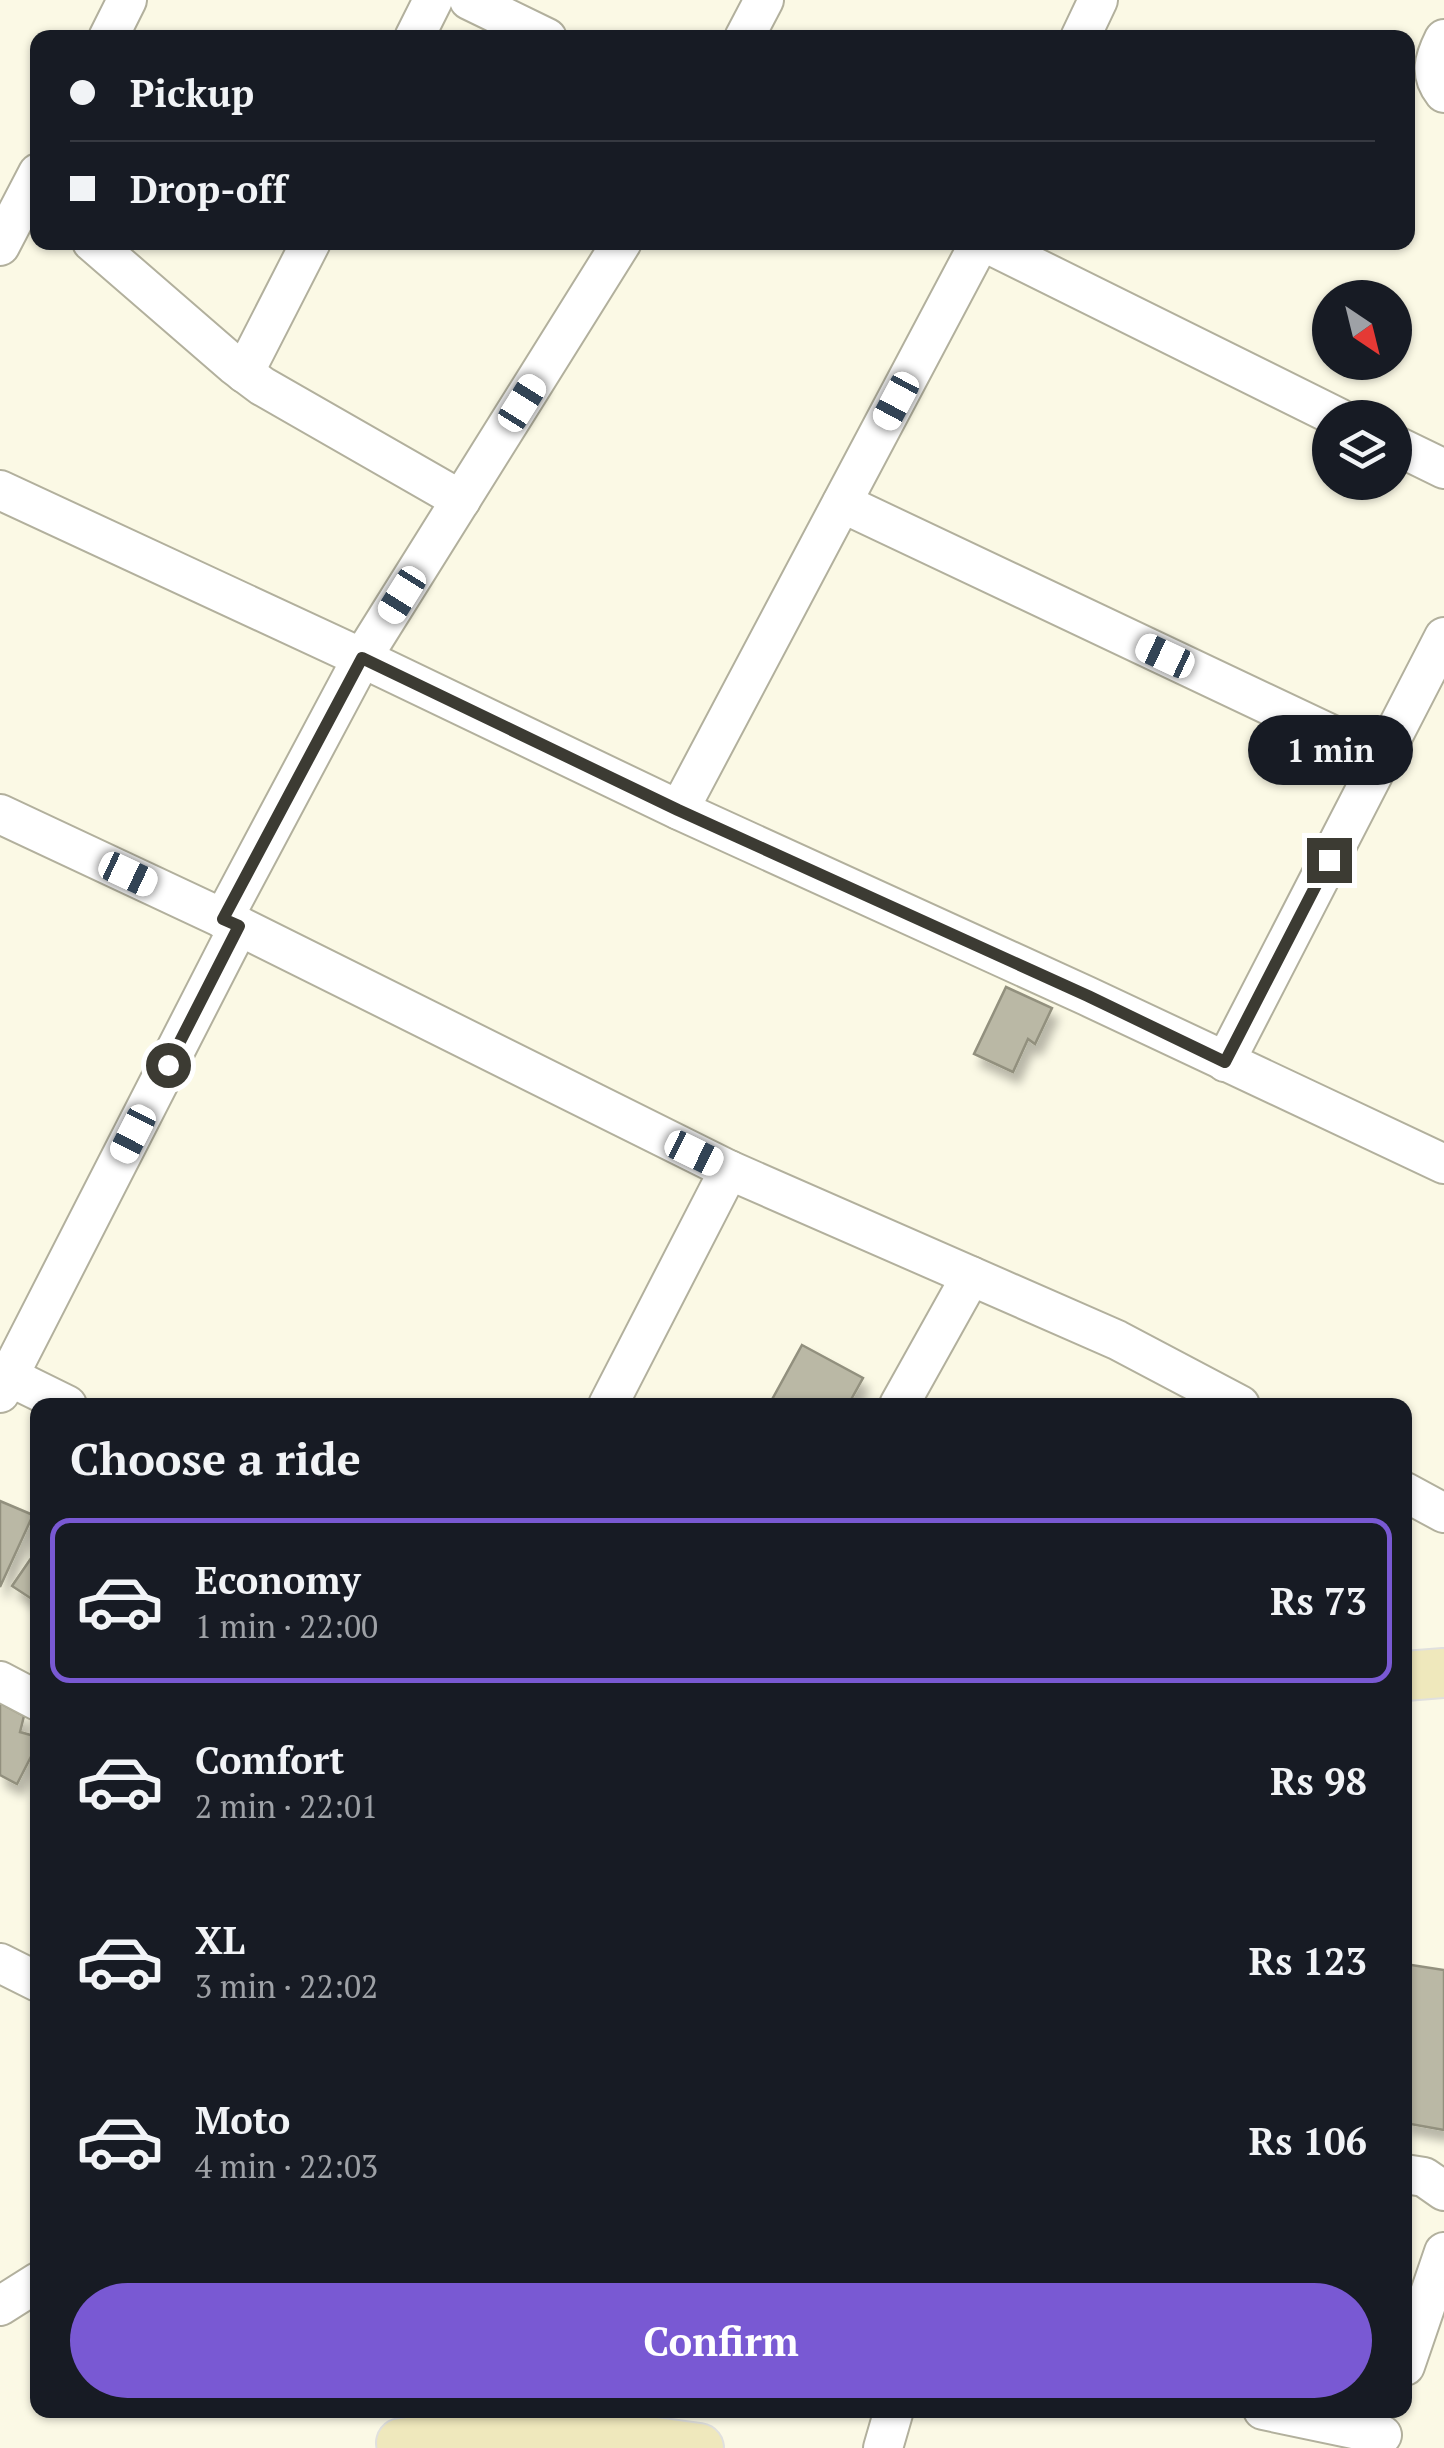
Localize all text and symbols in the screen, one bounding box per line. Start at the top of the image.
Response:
text: Pickup [130,68,254,118]
text: Drop-off [130,164,287,214]
north arrow [1312,280,1412,380]
map controls [1312,280,1412,500]
car [869,367,923,435]
car [493,370,551,436]
button: layers [1312,400,1412,500]
car [373,562,431,628]
car [1131,630,1199,682]
callout: 1 min [1246,715,1412,785]
text: 1 min [1287,729,1374,771]
route end [1307,838,1352,883]
car [94,848,162,900]
route start [146,1043,191,1088]
car [106,1100,160,1168]
car [660,1126,728,1180]
text: Choose a ride [70,1428,361,1488]
text: Economy [195,1555,361,1605]
icon: car [75,1556,165,1646]
text: Rs 73 [1270,1576,1367,1626]
text: 1 min · 22:00 [195,1605,378,1647]
text: Comfort [195,1735,344,1785]
icon: car [75,1736,165,1826]
text: Rs 98 [1270,1756,1367,1806]
text: 2 min · 22:01 [195,1785,378,1827]
text: XL [195,1915,245,1965]
icon: car [75,1916,165,2006]
text: Rs 123 [1249,1936,1367,1986]
text: 3 min · 22:02 [195,1965,378,2007]
text: Moto [195,2095,290,2145]
icon: car [75,2096,165,2186]
text: Rs 106 [1249,2116,1367,2166]
text: 4 min · 22:03 [195,2145,378,2187]
button: Confirm [70,2283,1372,2398]

